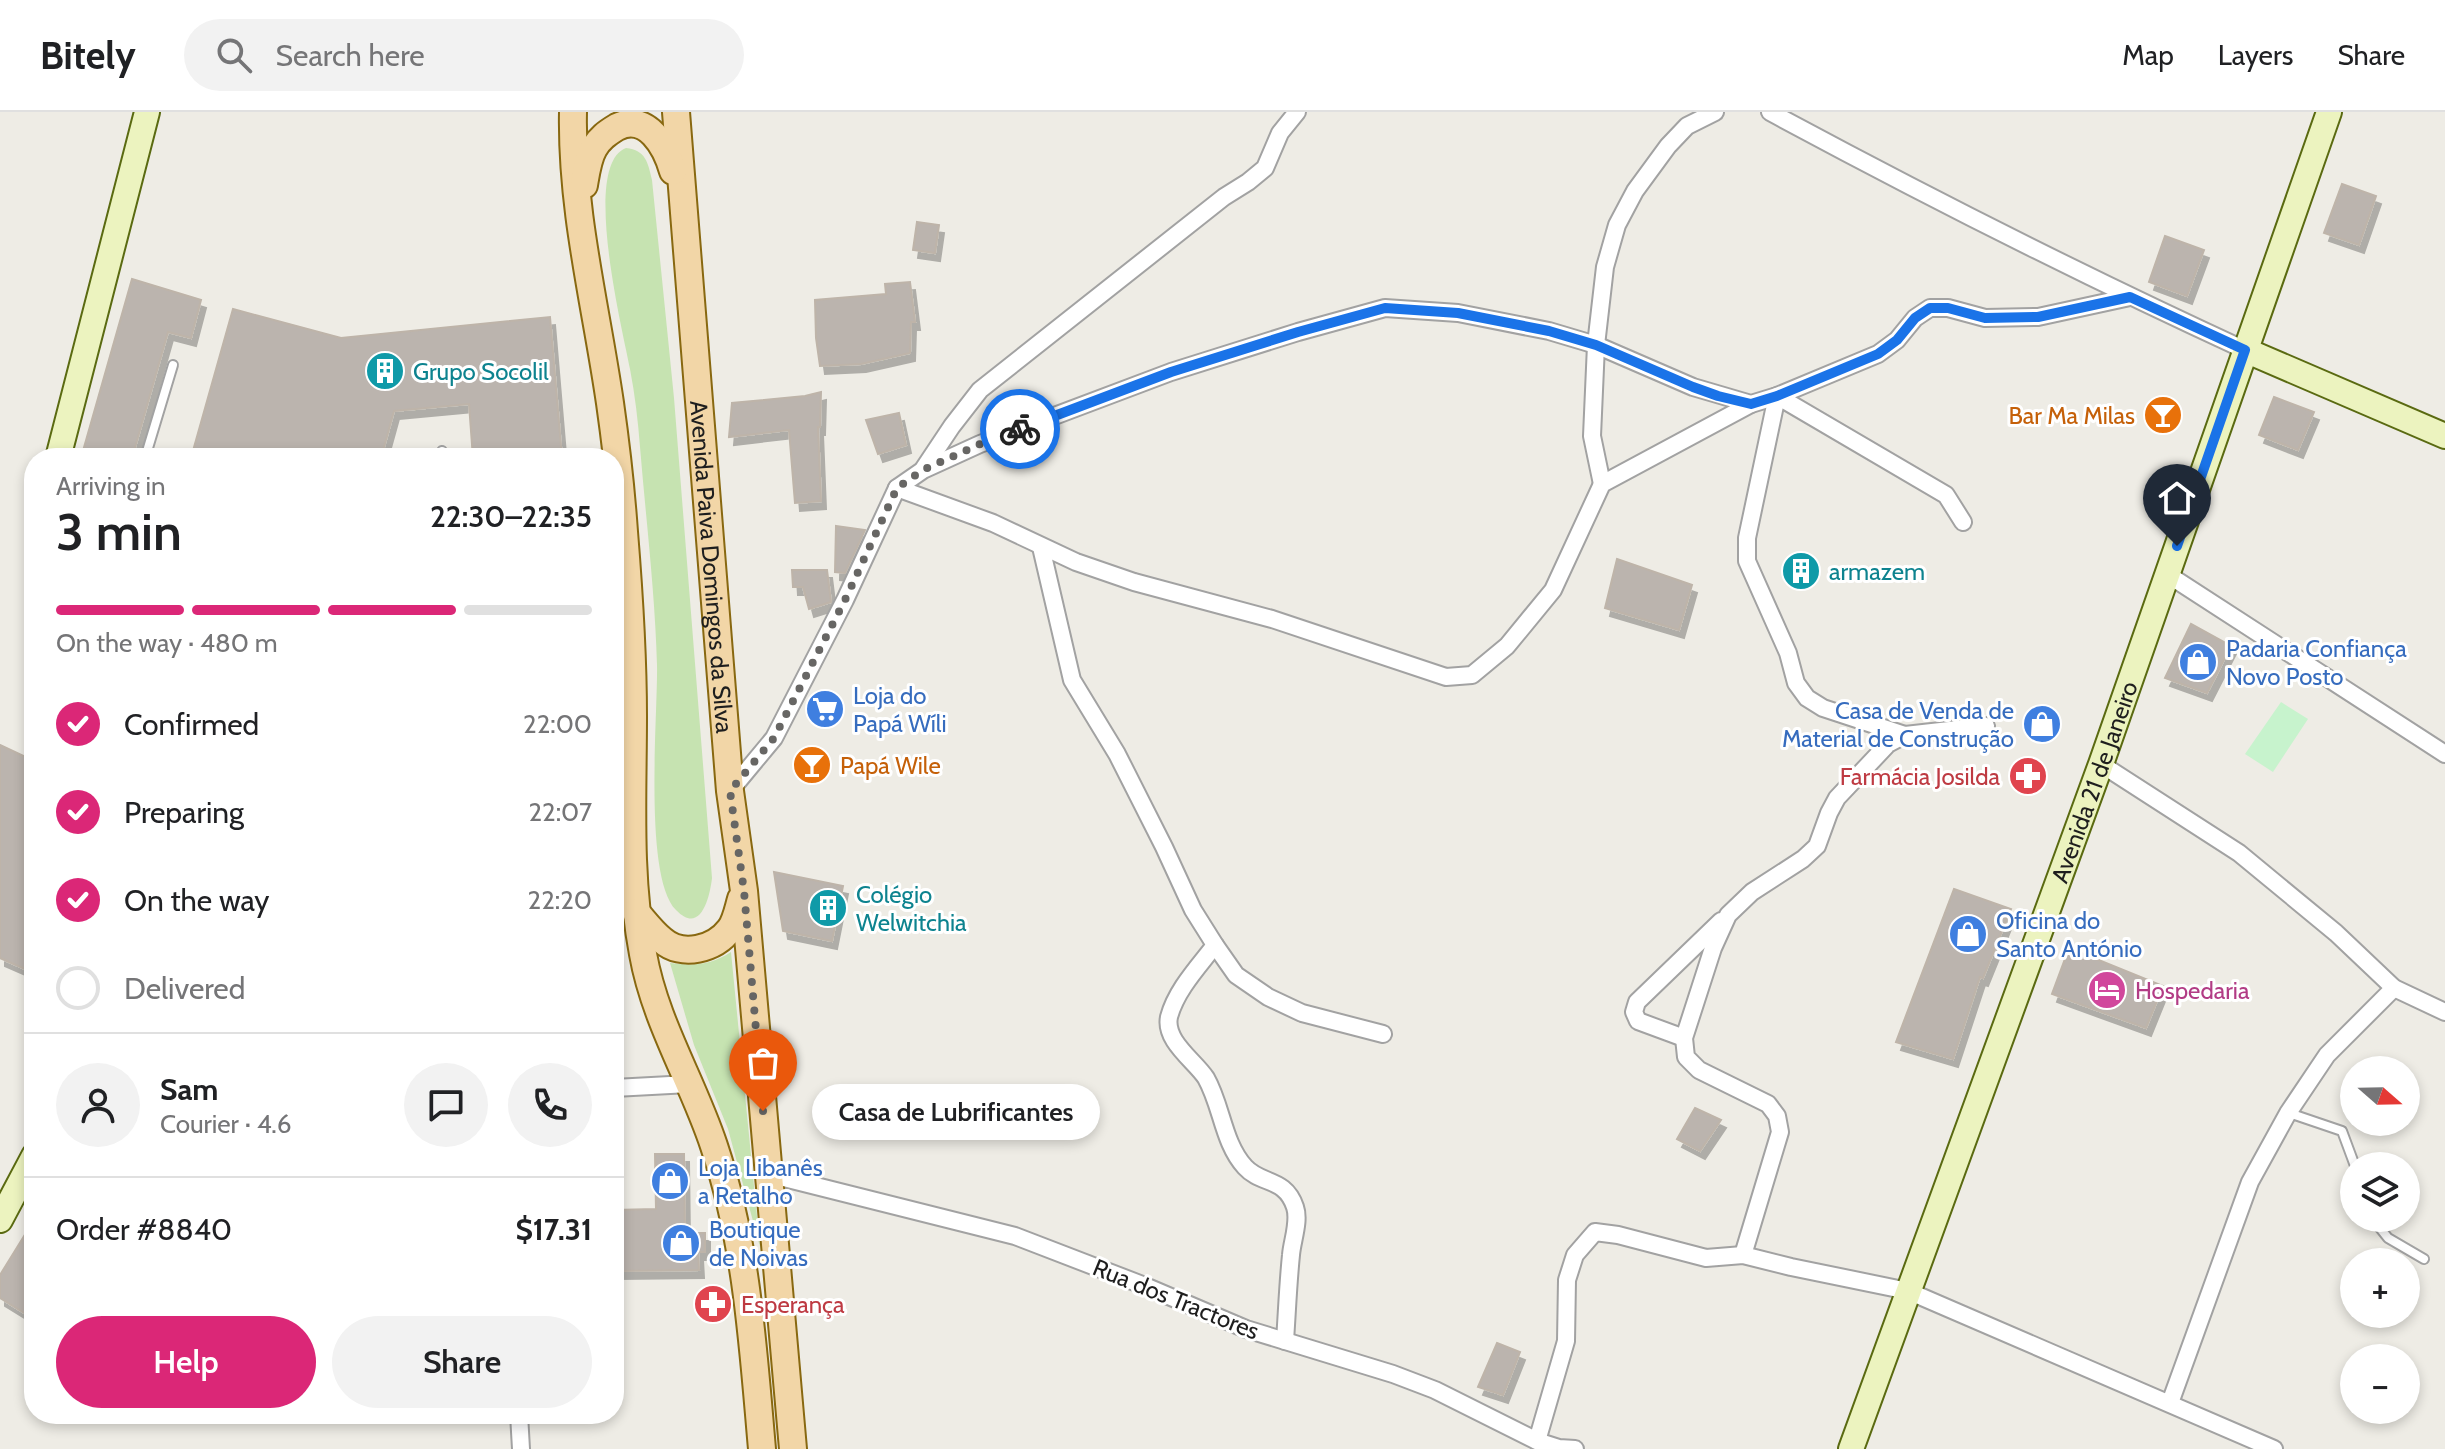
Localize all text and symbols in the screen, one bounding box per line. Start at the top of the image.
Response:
search box [184,19,744,91]
text: Bitely [40,32,136,79]
icon: search [212,33,256,77]
text: Search here [276,37,425,74]
text: Map [2122,38,2174,72]
text: Layers [2218,38,2293,72]
text: Share [2337,38,2405,72]
building icon: Grupo Socolil [364,350,406,392]
place label: Grupo Socolil [413,357,549,386]
courier [980,389,1060,469]
bar icon: Bar Ma Milas [2142,394,2184,436]
street label: Avenida Paiva Domingos da Silva [684,399,740,735]
place label: Bar Ma Milas [2008,401,2135,430]
icon: bike [998,407,1042,451]
pin [2143,464,2211,546]
text: Arriving in [56,470,166,502]
icon: home [2155,476,2199,520]
text: 22:30–22:35 [430,498,592,535]
text: 3 min [56,500,182,563]
building icon: armazem [1780,550,1822,592]
place label: armazem [1829,557,1925,586]
text: On the way · 480 m [56,627,278,659]
place label: Padaria Confiança Novo Posto [2226,634,2407,691]
shop icon: Padaria Confiança Novo Posto [2177,641,2219,683]
street label: Avenida 21 de Janeiro [2044,677,2143,887]
place label: Loja do Papá Wíli [853,681,947,738]
supermarket icon: Loja do Papá Wíli [804,688,846,730]
place label: Casa de Venda de Material de Construção [1782,696,2014,753]
icon: check [56,702,100,746]
shop icon: Casa de Venda de Material de Construção [2021,703,2063,745]
text: Confirmed [124,706,259,743]
text: 22:00 [523,708,592,740]
bar icon: Papá Wile [791,744,833,786]
place label: Papá Wile [840,751,941,780]
pharmacy icon: Farmácia Josilda [2007,755,2049,797]
place label: Farmácia Josilda [1840,762,2000,791]
icon: check [56,790,100,834]
text: Preparing [124,794,244,831]
text: 22:07 [528,796,592,828]
icon: check [56,878,100,922]
place label: Colégio Welwitchia [856,880,967,937]
text: On the way [124,882,269,919]
text: 22:20 [528,884,592,916]
building icon: Colégio Welwitchia [807,887,849,929]
place label: Oficina do Santo António [1996,906,2142,963]
shop icon: Oficina do Santo António [1947,913,1989,955]
hotel icon: Hospedaria [2086,969,2128,1011]
text: Delivered [124,970,245,1007]
place label: Hospedaria [2135,976,2250,1005]
pin [729,1029,797,1111]
icon: bag [741,1041,785,1085]
north arrow [2340,1056,2420,1136]
map controls [2340,1056,2420,1424]
button: person [56,1063,140,1147]
button: chat [404,1063,488,1147]
button: phone [508,1063,592,1147]
text: Sam [160,1071,218,1108]
callout: Casa de Lubrificantes [811,1083,1099,1139]
text: Casa de Lubrificantes [838,1096,1074,1128]
text: Courier · 4.6 [160,1108,292,1140]
button: layers [2340,1152,2420,1232]
place label: Loja Libanês a Retalho [698,1153,823,1210]
shop icon: Loja Libanês a Retalho [649,1160,691,1202]
text: Order #8840 [56,1211,232,1248]
text: $17.31 [515,1211,592,1248]
place label: Boutique de Noivas [709,1215,808,1272]
shop icon: Boutique de Noivas [660,1222,702,1264]
button: + [2340,1248,2420,1328]
street label: Rua dos Tractores [1089,1252,1263,1346]
pharmacy icon: Esperança [692,1283,734,1325]
place label: Esperança [741,1290,845,1319]
button: Help [56,1316,316,1408]
button: Share [332,1316,592,1408]
button: − [2340,1344,2420,1424]

